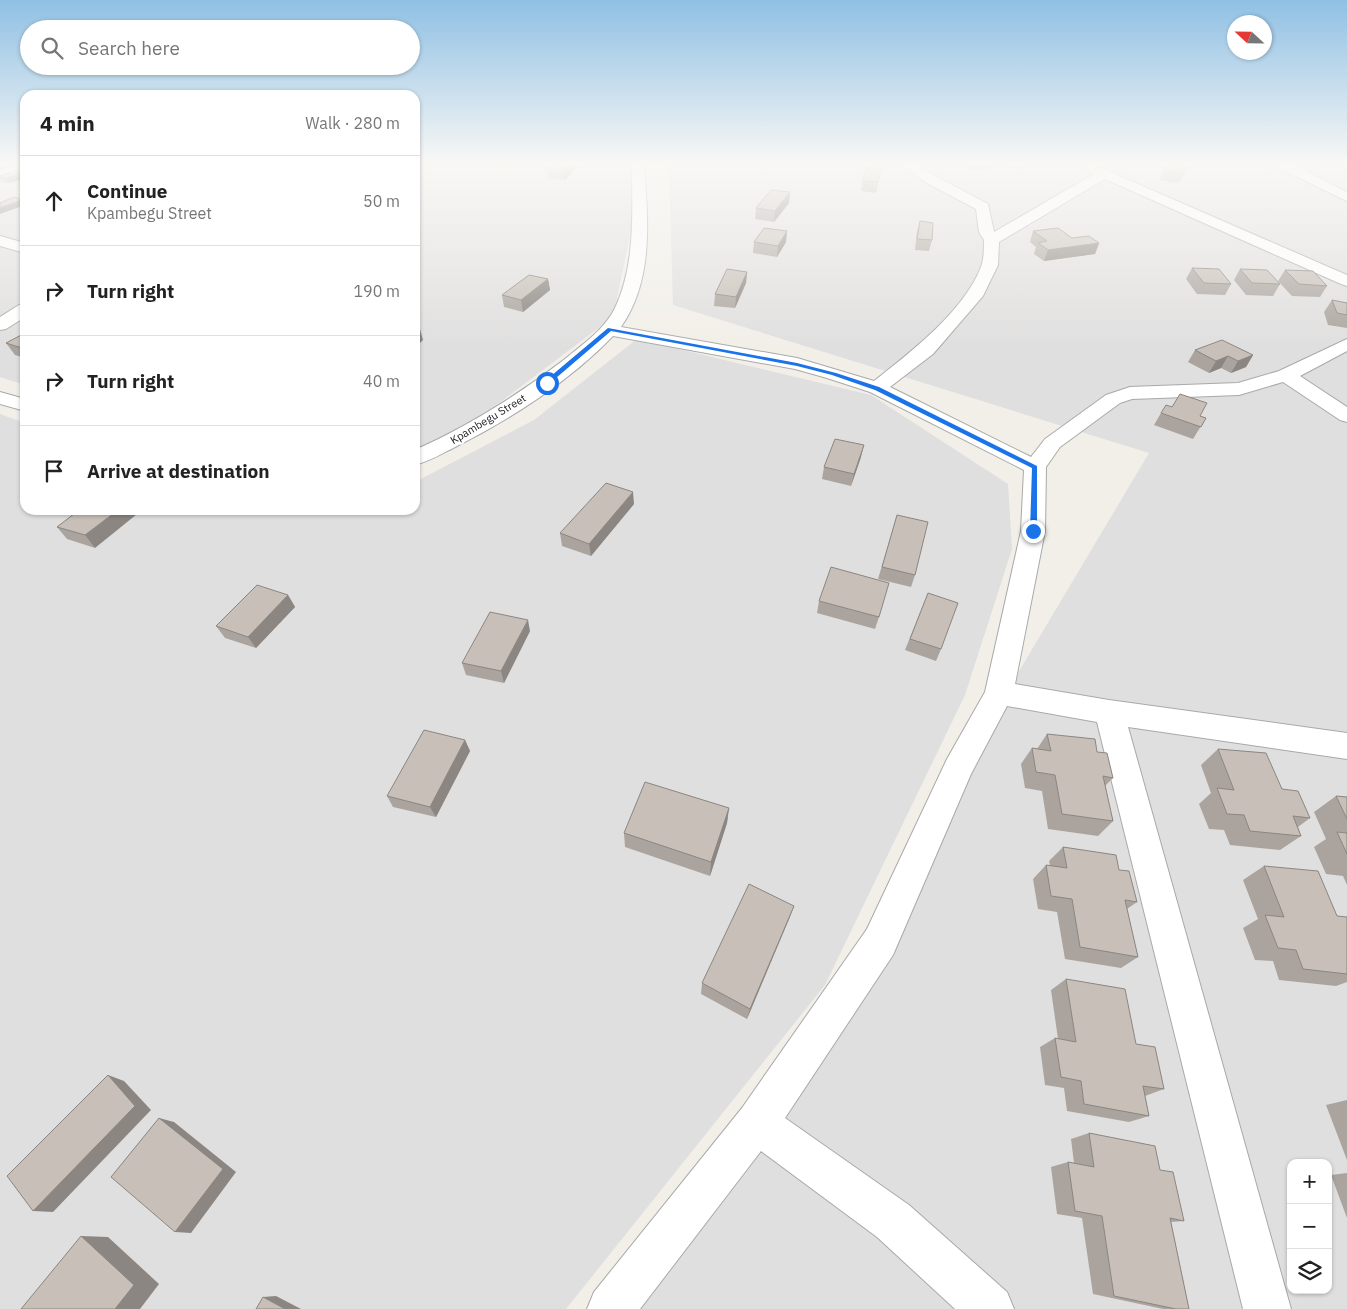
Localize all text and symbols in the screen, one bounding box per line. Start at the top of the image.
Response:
north arrow [1227,15,1272,60]
search box [20,20,420,75]
icon: search [38,34,66,62]
text: Search here [78,36,180,60]
text: 4 min [40,109,95,137]
text: Walk · 280 m [305,113,400,133]
text: Continue [87,179,167,203]
icon: ahead [40,187,68,215]
text: 50 m [363,191,400,211]
text: Kpambegu Street [87,203,212,223]
icon: right [40,277,68,305]
text: Turn right [87,279,174,303]
text: 190 m [353,281,400,301]
icon: right [40,367,68,395]
text: Turn right [87,369,174,393]
text: 40 m [363,371,400,391]
route start [536,372,559,395]
street label: Kpambegu Street [448,391,529,447]
icon: arrive [40,457,68,485]
text: Arrive at destination [87,459,270,483]
route end [1022,520,1045,543]
map controls [1287,1159,1332,1294]
button: + [1287,1159,1332,1204]
button: − [1287,1204,1332,1249]
button: layers [1287,1249,1332,1294]

